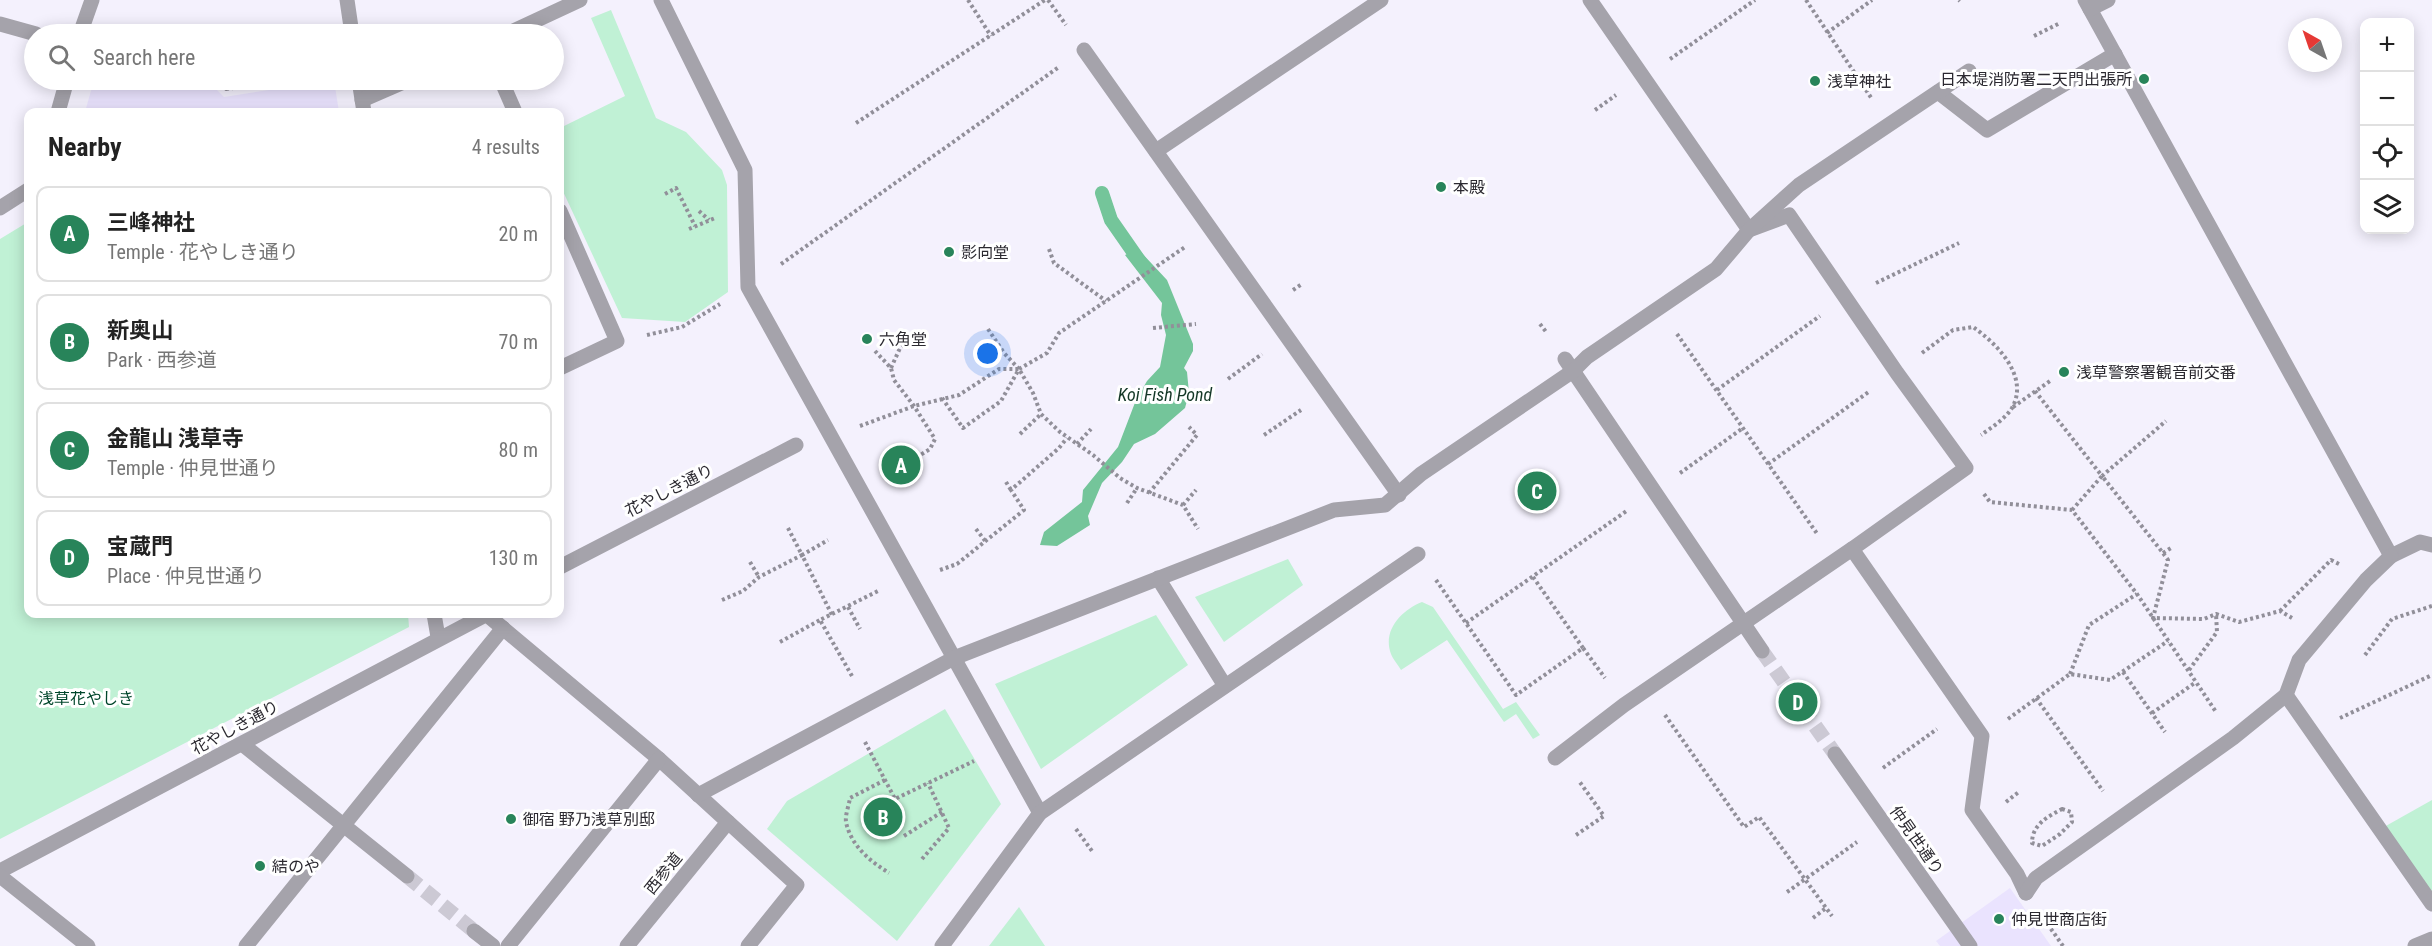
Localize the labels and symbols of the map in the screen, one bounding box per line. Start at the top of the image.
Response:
north arrow [2288,18,2342,72]
place label: 日本堤消防署二天門出張所 [1940,70,2132,89]
place label: 浅草神社 [1827,72,1891,91]
marker: 日本堤消防署二天門出張所 [2137,72,2151,86]
marker: 浅草神社 [1808,74,1822,88]
place label: 本殿 [1453,178,1485,197]
marker: 本殿 [1434,180,1448,194]
place label: 影向堂 [961,243,1009,262]
marker: 影向堂 [942,245,956,259]
place label: 六角堂 [879,330,927,349]
marker: 六角堂 [860,332,874,346]
your location [973,339,1002,368]
place label: 浅草警察署観音前交番 [2076,363,2236,382]
marker: 浅草警察署観音前交番 [2057,365,2071,379]
water label: Koi Fish Pond [1118,384,1213,405]
pin: A [882,442,920,488]
street label: 花やしき通り [622,460,716,521]
pin: C [1518,468,1556,514]
pin: D [1778,680,1818,724]
park label: 浅草花やしき [38,689,134,708]
street label: 花やしき通り [188,697,282,758]
pin: B [864,794,902,840]
street label: 仲見世通り [1886,802,1947,879]
place label: 御宿 野乃浅草別邸 [523,810,655,829]
marker: 御宿 野乃浅草別邸 [504,812,518,826]
street label: 西参道 [641,849,686,898]
place label: 結のや [272,857,320,876]
marker: 結のや [253,859,267,873]
place label: 仲見世商店街 [2011,910,2107,929]
marker: 仲見世商店街 [1992,912,2006,926]

